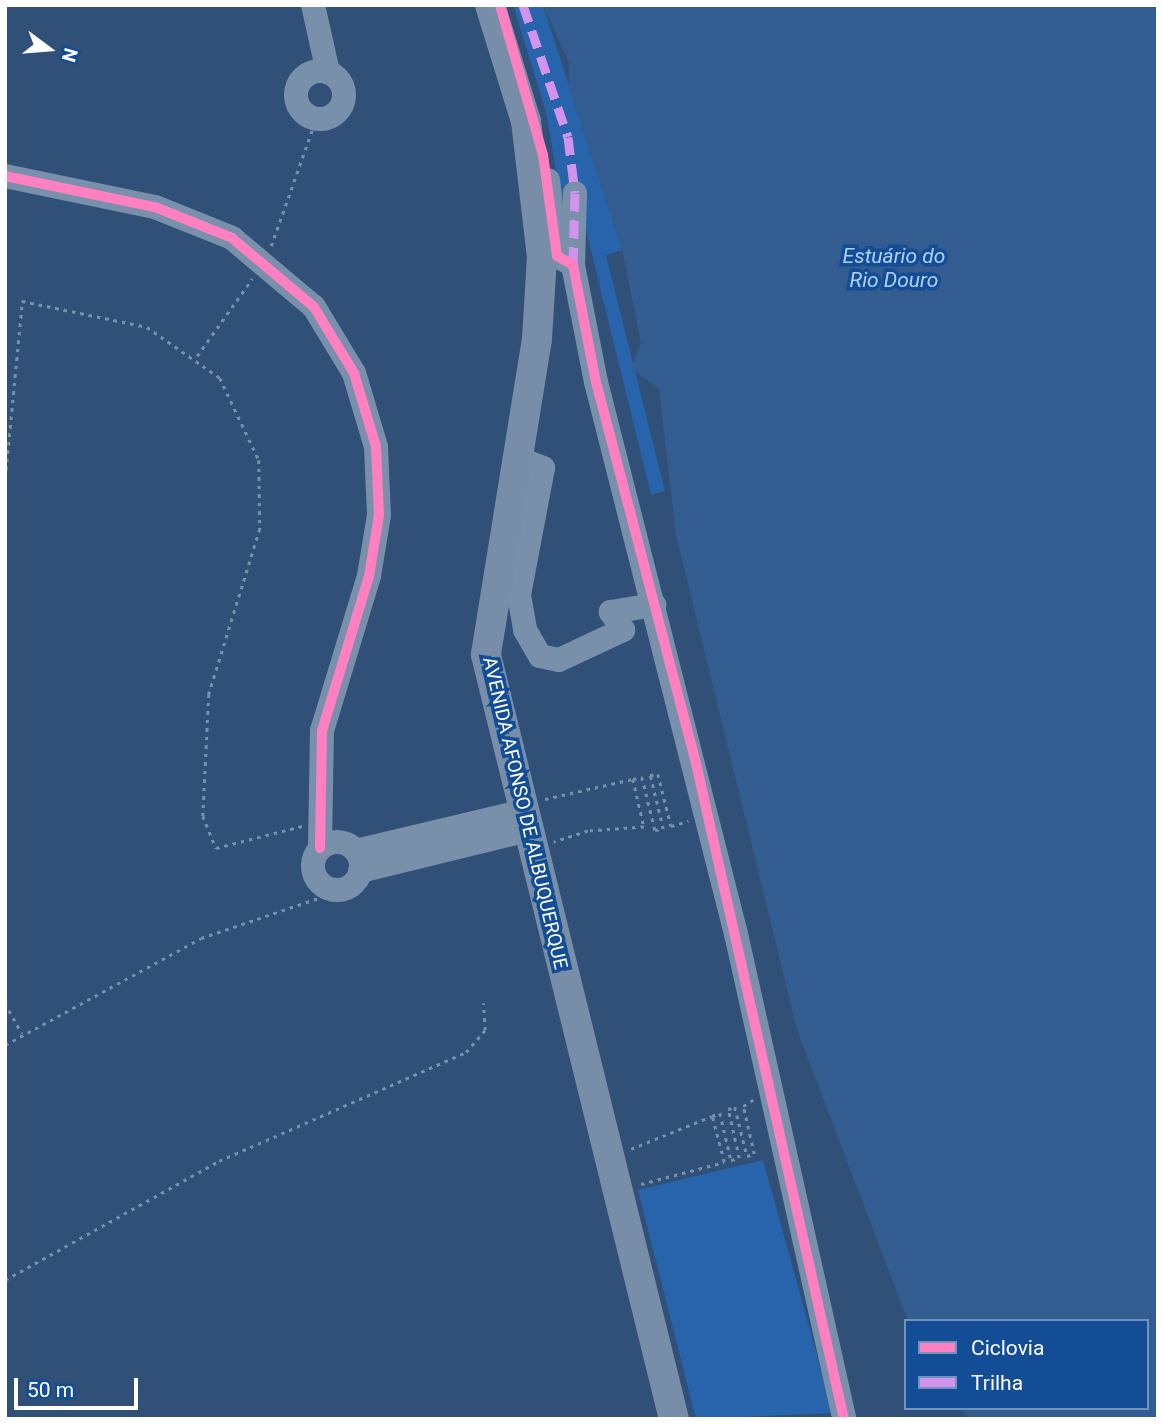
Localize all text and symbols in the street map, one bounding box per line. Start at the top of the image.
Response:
north arrow [14,14,84,84]
text: N [57,45,83,65]
water label: Estuário do Rio Douro [843,243,945,293]
street label: AVENIDA AFONSO DE ALBUQUERQUE [478,655,572,971]
legend [904,1319,1149,1410]
text: Ciclovia [971,1336,1044,1360]
scale bar [18,1364,142,1408]
text: Trilha [971,1371,1023,1395]
text: 50 m [27,1378,74,1402]

